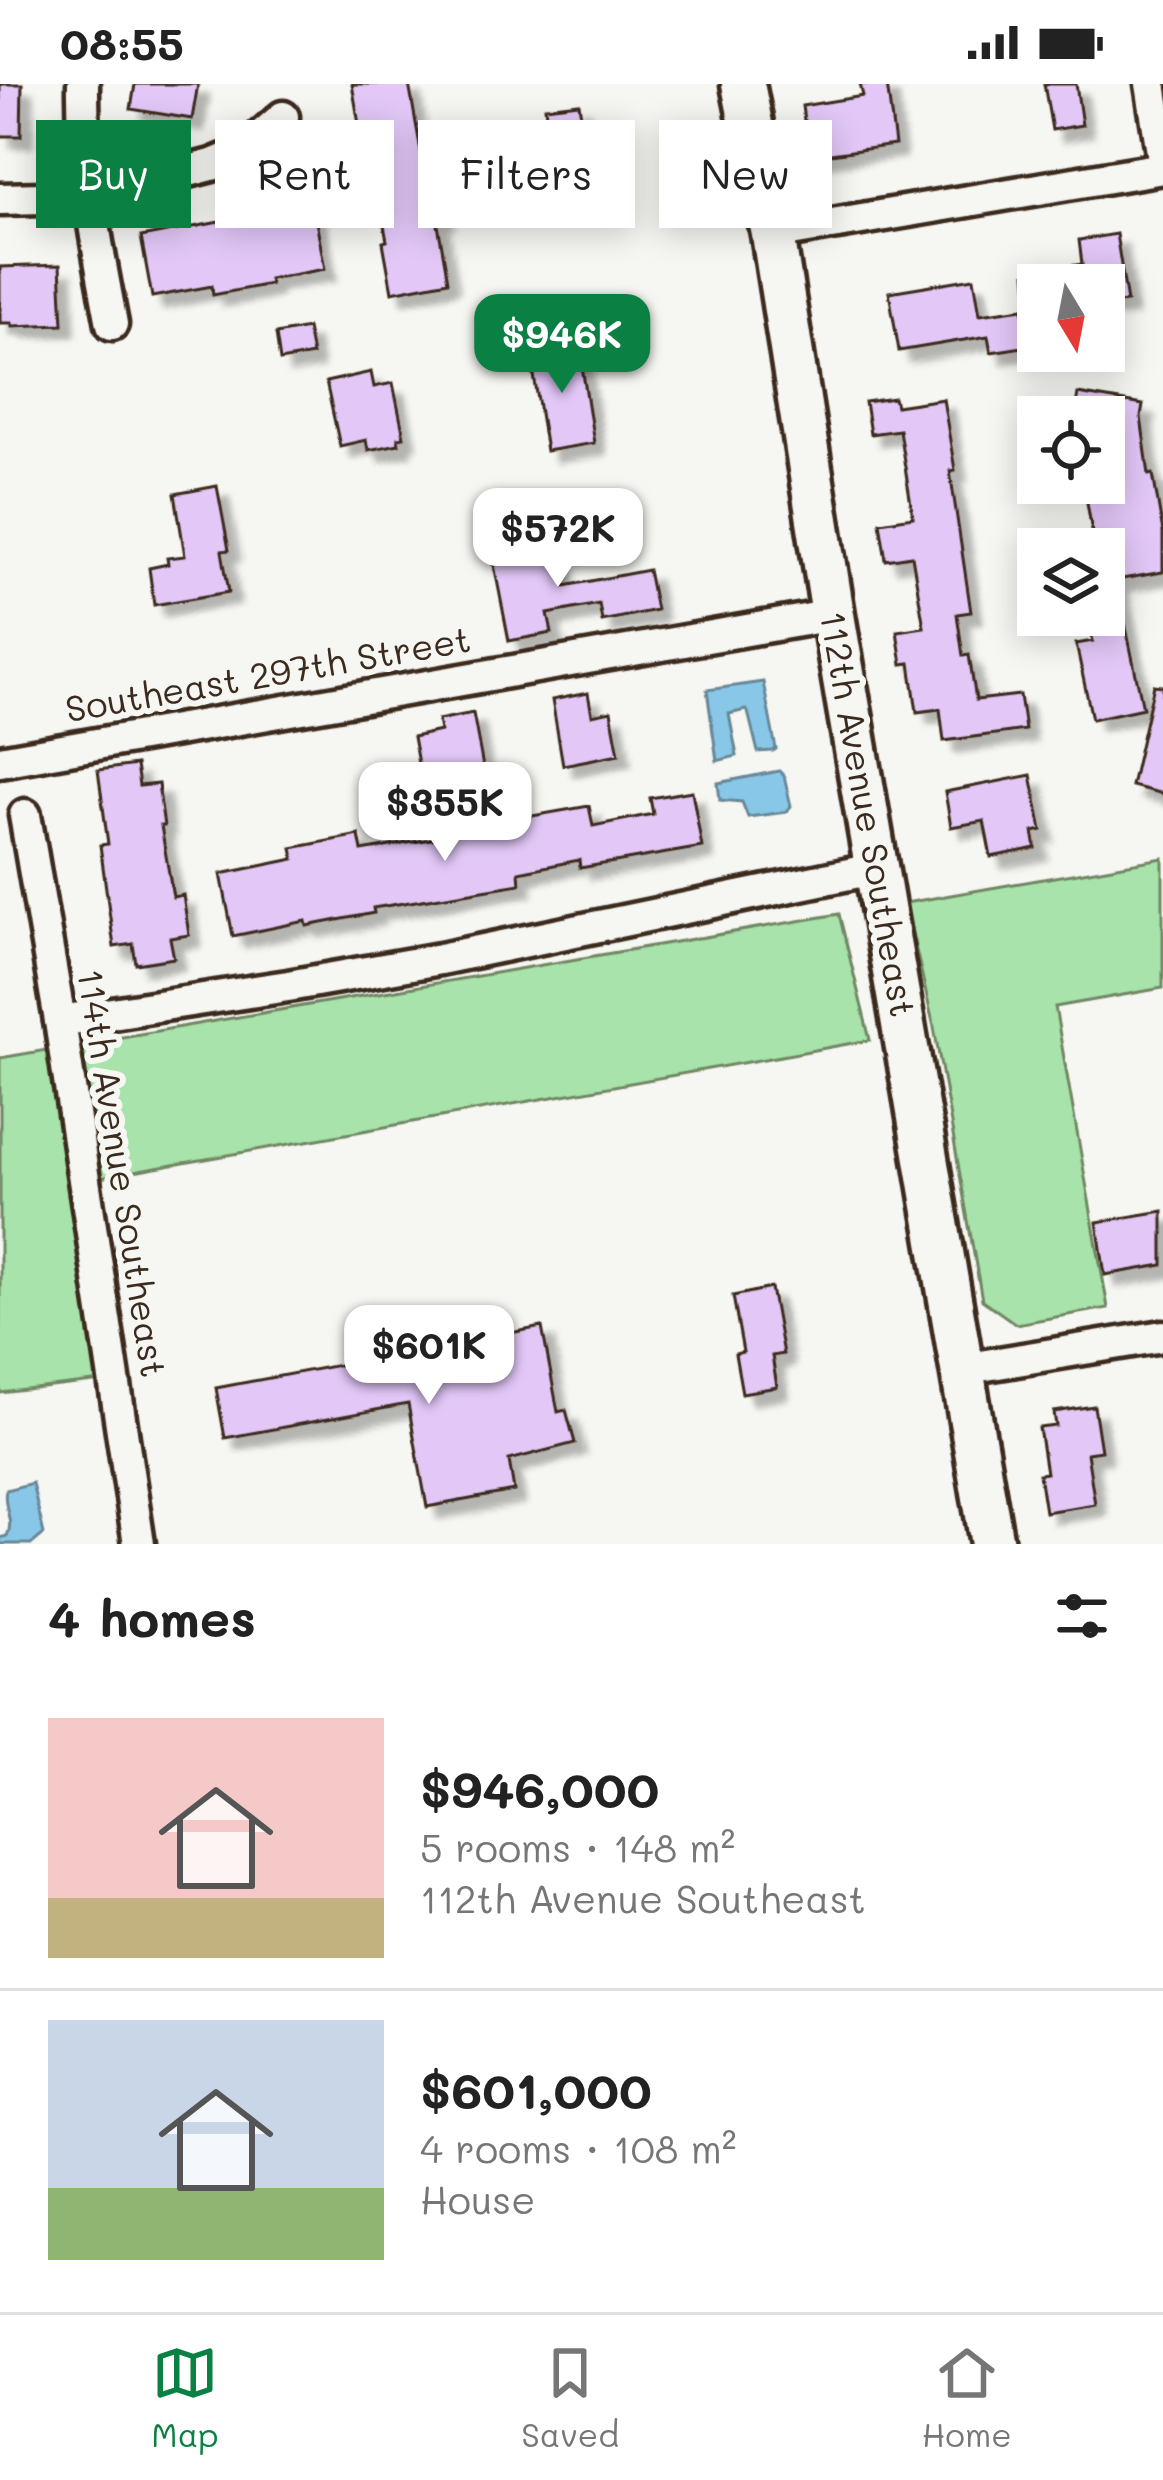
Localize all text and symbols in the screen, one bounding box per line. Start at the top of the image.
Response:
text: 08:55 [60,13,184,71]
chip: Buy [36,120,191,228]
chip: Rent [215,120,394,228]
chip: Filters [418,120,635,228]
chip: New [659,120,832,228]
north arrow [1017,264,1125,372]
map controls [1017,264,1125,636]
pin: $946K [478,294,646,396]
text: $946K [501,307,623,358]
button: locate [1017,396,1125,504]
pin: $572K [474,488,642,590]
text: $572K [500,501,616,552]
button: layers [1017,528,1125,636]
street label: 112th Avenue Southeast [811,607,928,1020]
street label: Southeast 297th Street [61,614,474,731]
pin: $355K [361,762,529,864]
text: $355K [386,775,504,826]
street label: 114th Avenue Southeast [68,965,179,1380]
pin: $601K [345,1305,513,1407]
text: $601K [371,1318,487,1369]
text: 4 homes [48,1583,256,1650]
icon: filters [1049,1583,1115,1649]
text: $946,000 [420,1754,659,1821]
icon: home [144,1766,288,1910]
text: 5 rooms · 148 m² [420,1821,735,1872]
text: 112th Avenue Southeast [420,1872,866,1923]
text: $601,000 [420,2055,652,2122]
icon: home [144,2068,288,2212]
text: 4 rooms · 108 m² [420,2122,737,2173]
text: House [420,2173,535,2224]
tab: Map [151,2340,219,2455]
tab: Saved [521,2340,619,2455]
tab: Home [922,2340,1012,2455]

